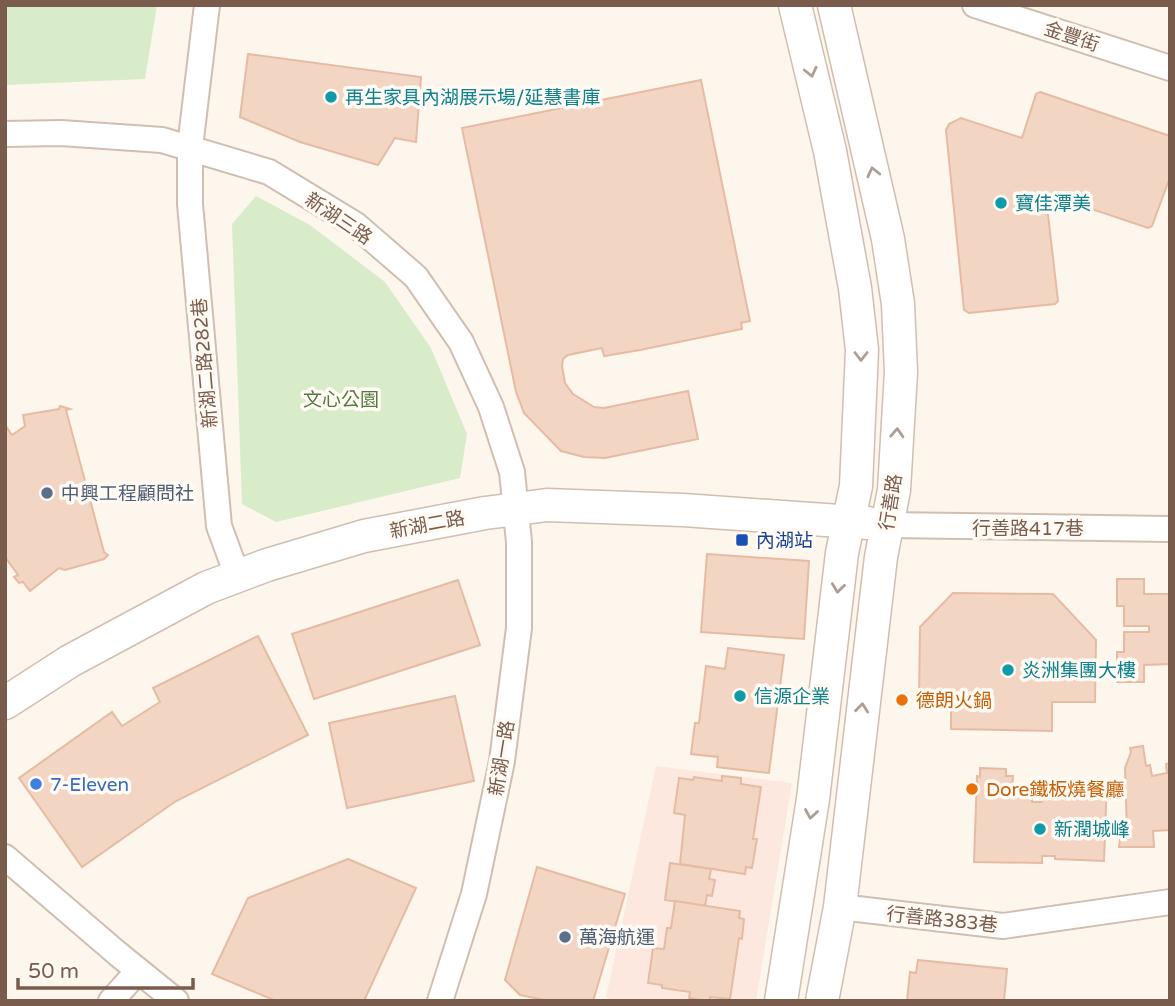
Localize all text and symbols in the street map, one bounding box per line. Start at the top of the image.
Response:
street label: 金豐街 [1041,18,1102,56]
one-way arrow [803,66,817,78]
place label: 再生家具內湖展示場/延慧書庫 [345,87,600,109]
marker: 再生家具內湖展示場/延慧書庫 [323,89,339,105]
one-way arrow [867,166,882,178]
street label: 新湖三路 [301,188,376,249]
place label: 寶佳潭美 [1015,193,1091,215]
marker: 寶佳潭美 [993,195,1009,211]
street label: 新湖二路282巷 [188,297,222,429]
one-way arrow [853,351,869,361]
park label: 文心公園 [303,389,379,411]
one-way arrow [890,427,905,438]
street label: 行善路 [876,472,906,532]
place label: 中興工程顧問社 [61,483,194,505]
marker: 中興工程顧問社 [39,485,55,501]
street label: 新湖二路 [388,507,467,543]
street label: 行善路417巷 [972,518,1084,540]
place label: 內湖站 [756,530,813,552]
marker: 內湖站 [734,532,750,548]
one-way arrow [831,582,846,594]
place label: 炎洲集團大樓 [1022,660,1136,682]
marker: 炎洲集團大樓 [1000,662,1016,678]
place label: 信源企業 [754,686,830,708]
marker: 信源企業 [732,688,748,704]
place label: 德朗火鍋 [916,690,992,712]
marker: 德朗火鍋 [894,692,910,708]
one-way arrow [854,702,869,713]
street label: 新湖一路 [485,719,519,797]
place label: 7-Eleven [50,774,129,796]
marker: 7-Eleven [28,776,44,792]
place label: Dore鐵板燒餐廳 [986,779,1124,801]
marker: Dore鐵板燒餐廳 [964,781,980,797]
one-way arrow [804,808,819,820]
place label: 新潤城峰 [1054,819,1130,841]
marker: 新潤城峰 [1032,821,1048,837]
street label: 行善路383巷 [885,903,999,937]
place label: 萬海航運 [579,927,655,949]
marker: 萬海航運 [557,929,573,945]
scale bar [18,946,192,990]
text: 50 m [28,959,79,984]

